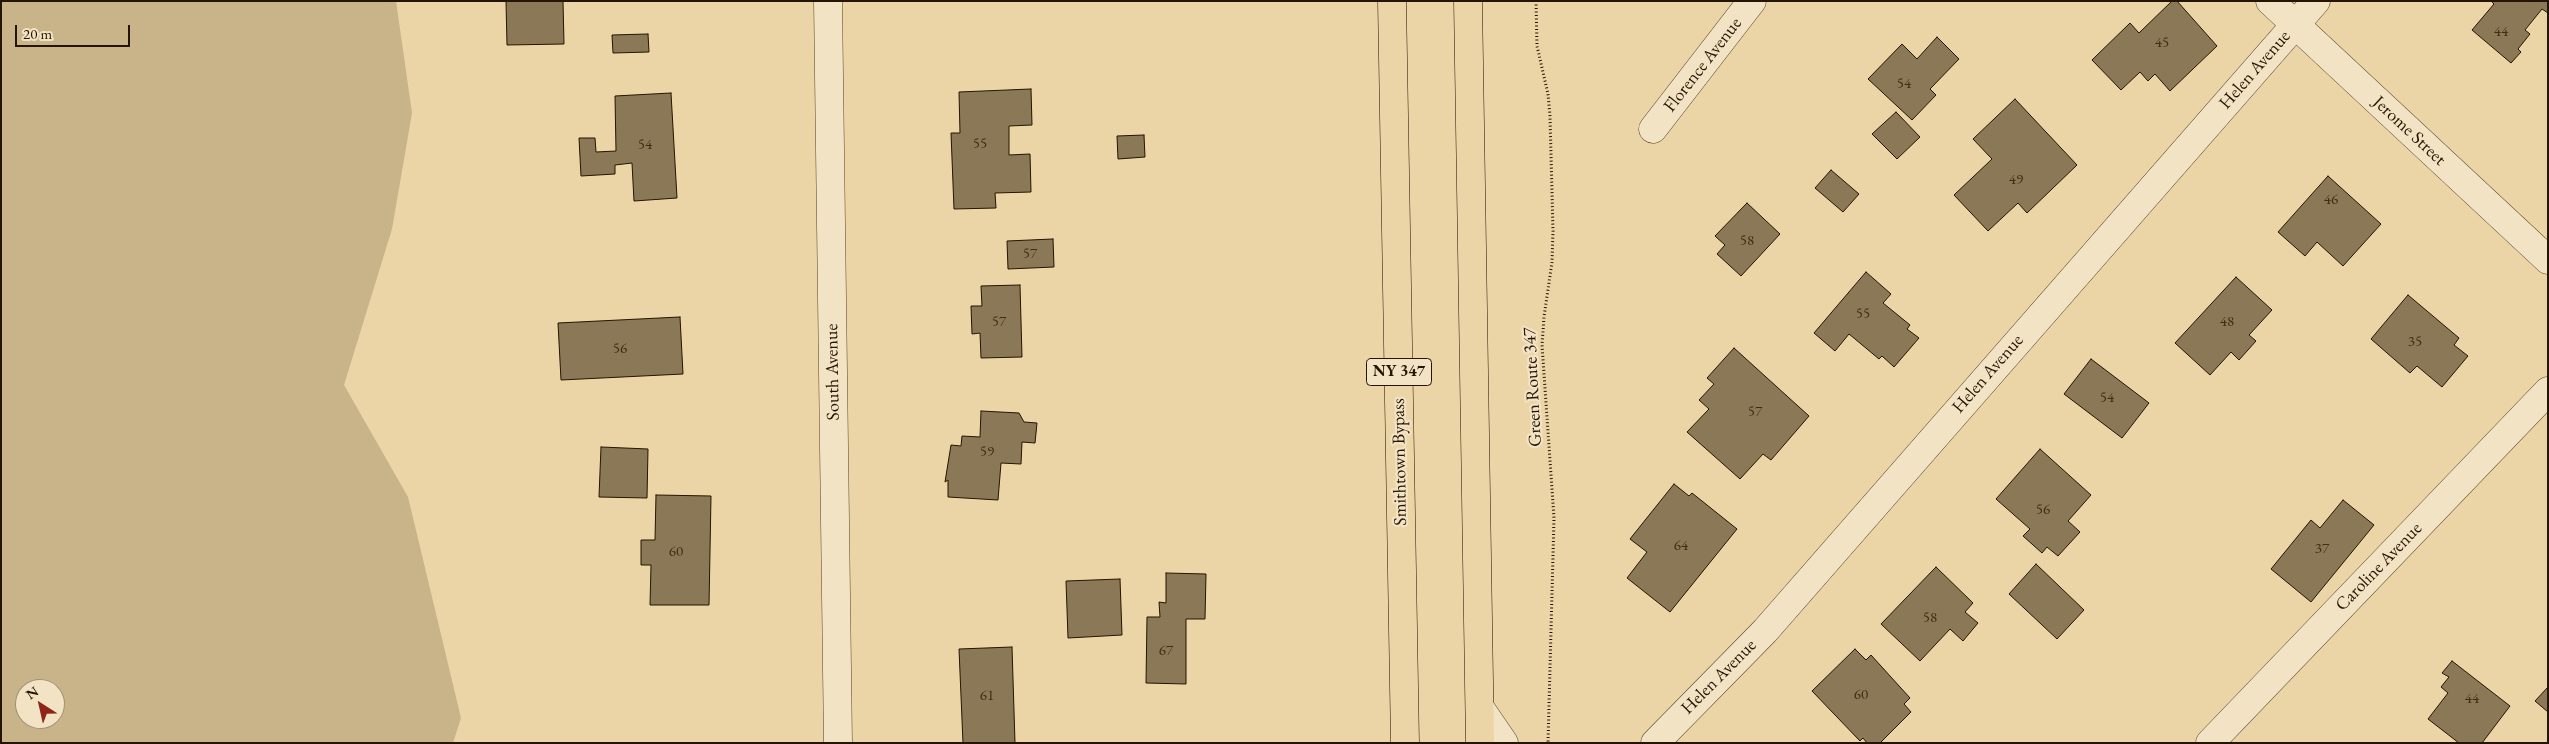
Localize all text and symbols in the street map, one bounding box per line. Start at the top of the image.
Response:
street label: Florence Avenue [1659,13,1747,117]
scale bar [18,15,132,47]
house number: 44 [2494,23,2508,41]
text: 20 m [23,24,52,43]
street label: Helen Avenue [2215,26,2295,114]
house number: 45 [2155,34,2169,52]
house number: 54 [1897,75,1911,93]
street label: Jerome Street [2368,92,2450,170]
house number: 55 [973,135,987,153]
house number: 54 [638,136,652,154]
house number: 49 [2009,171,2023,189]
house number: 46 [2324,191,2338,209]
house number: 58 [1740,232,1754,250]
house number: 57 [1023,245,1037,263]
house number: 55 [1856,305,1870,323]
house number: 57 [992,313,1006,331]
house number: 48 [2220,313,2234,331]
street label: South Avenue [821,323,845,421]
street label: Green Route 347 [1519,327,1547,447]
street label: Helen Avenue [1948,330,2028,418]
house number: 35 [2408,333,2422,351]
house number: 56 [613,340,627,358]
road number: NY 347 [1366,358,1432,386]
house number: 54 [2100,389,2114,407]
street label: Smithtown Bypass [1388,398,1412,526]
house number: 57 [1748,403,1762,421]
house number: 59 [980,443,994,461]
house number: 56 [2036,501,2050,519]
street label: Caroline Avenue [2331,518,2427,616]
house number: 64 [1674,537,1688,555]
house number: 37 [2315,540,2329,558]
house number: 60 [669,543,683,561]
house number: 58 [1923,609,1937,627]
street label: Helen Avenue [1677,635,1761,719]
house number: 67 [1159,642,1173,660]
north arrow [15,679,65,729]
text: N [22,682,42,703]
house number: 60 [1854,686,1868,704]
house number: 61 [980,687,994,705]
house number: 44 [2465,690,2479,708]

